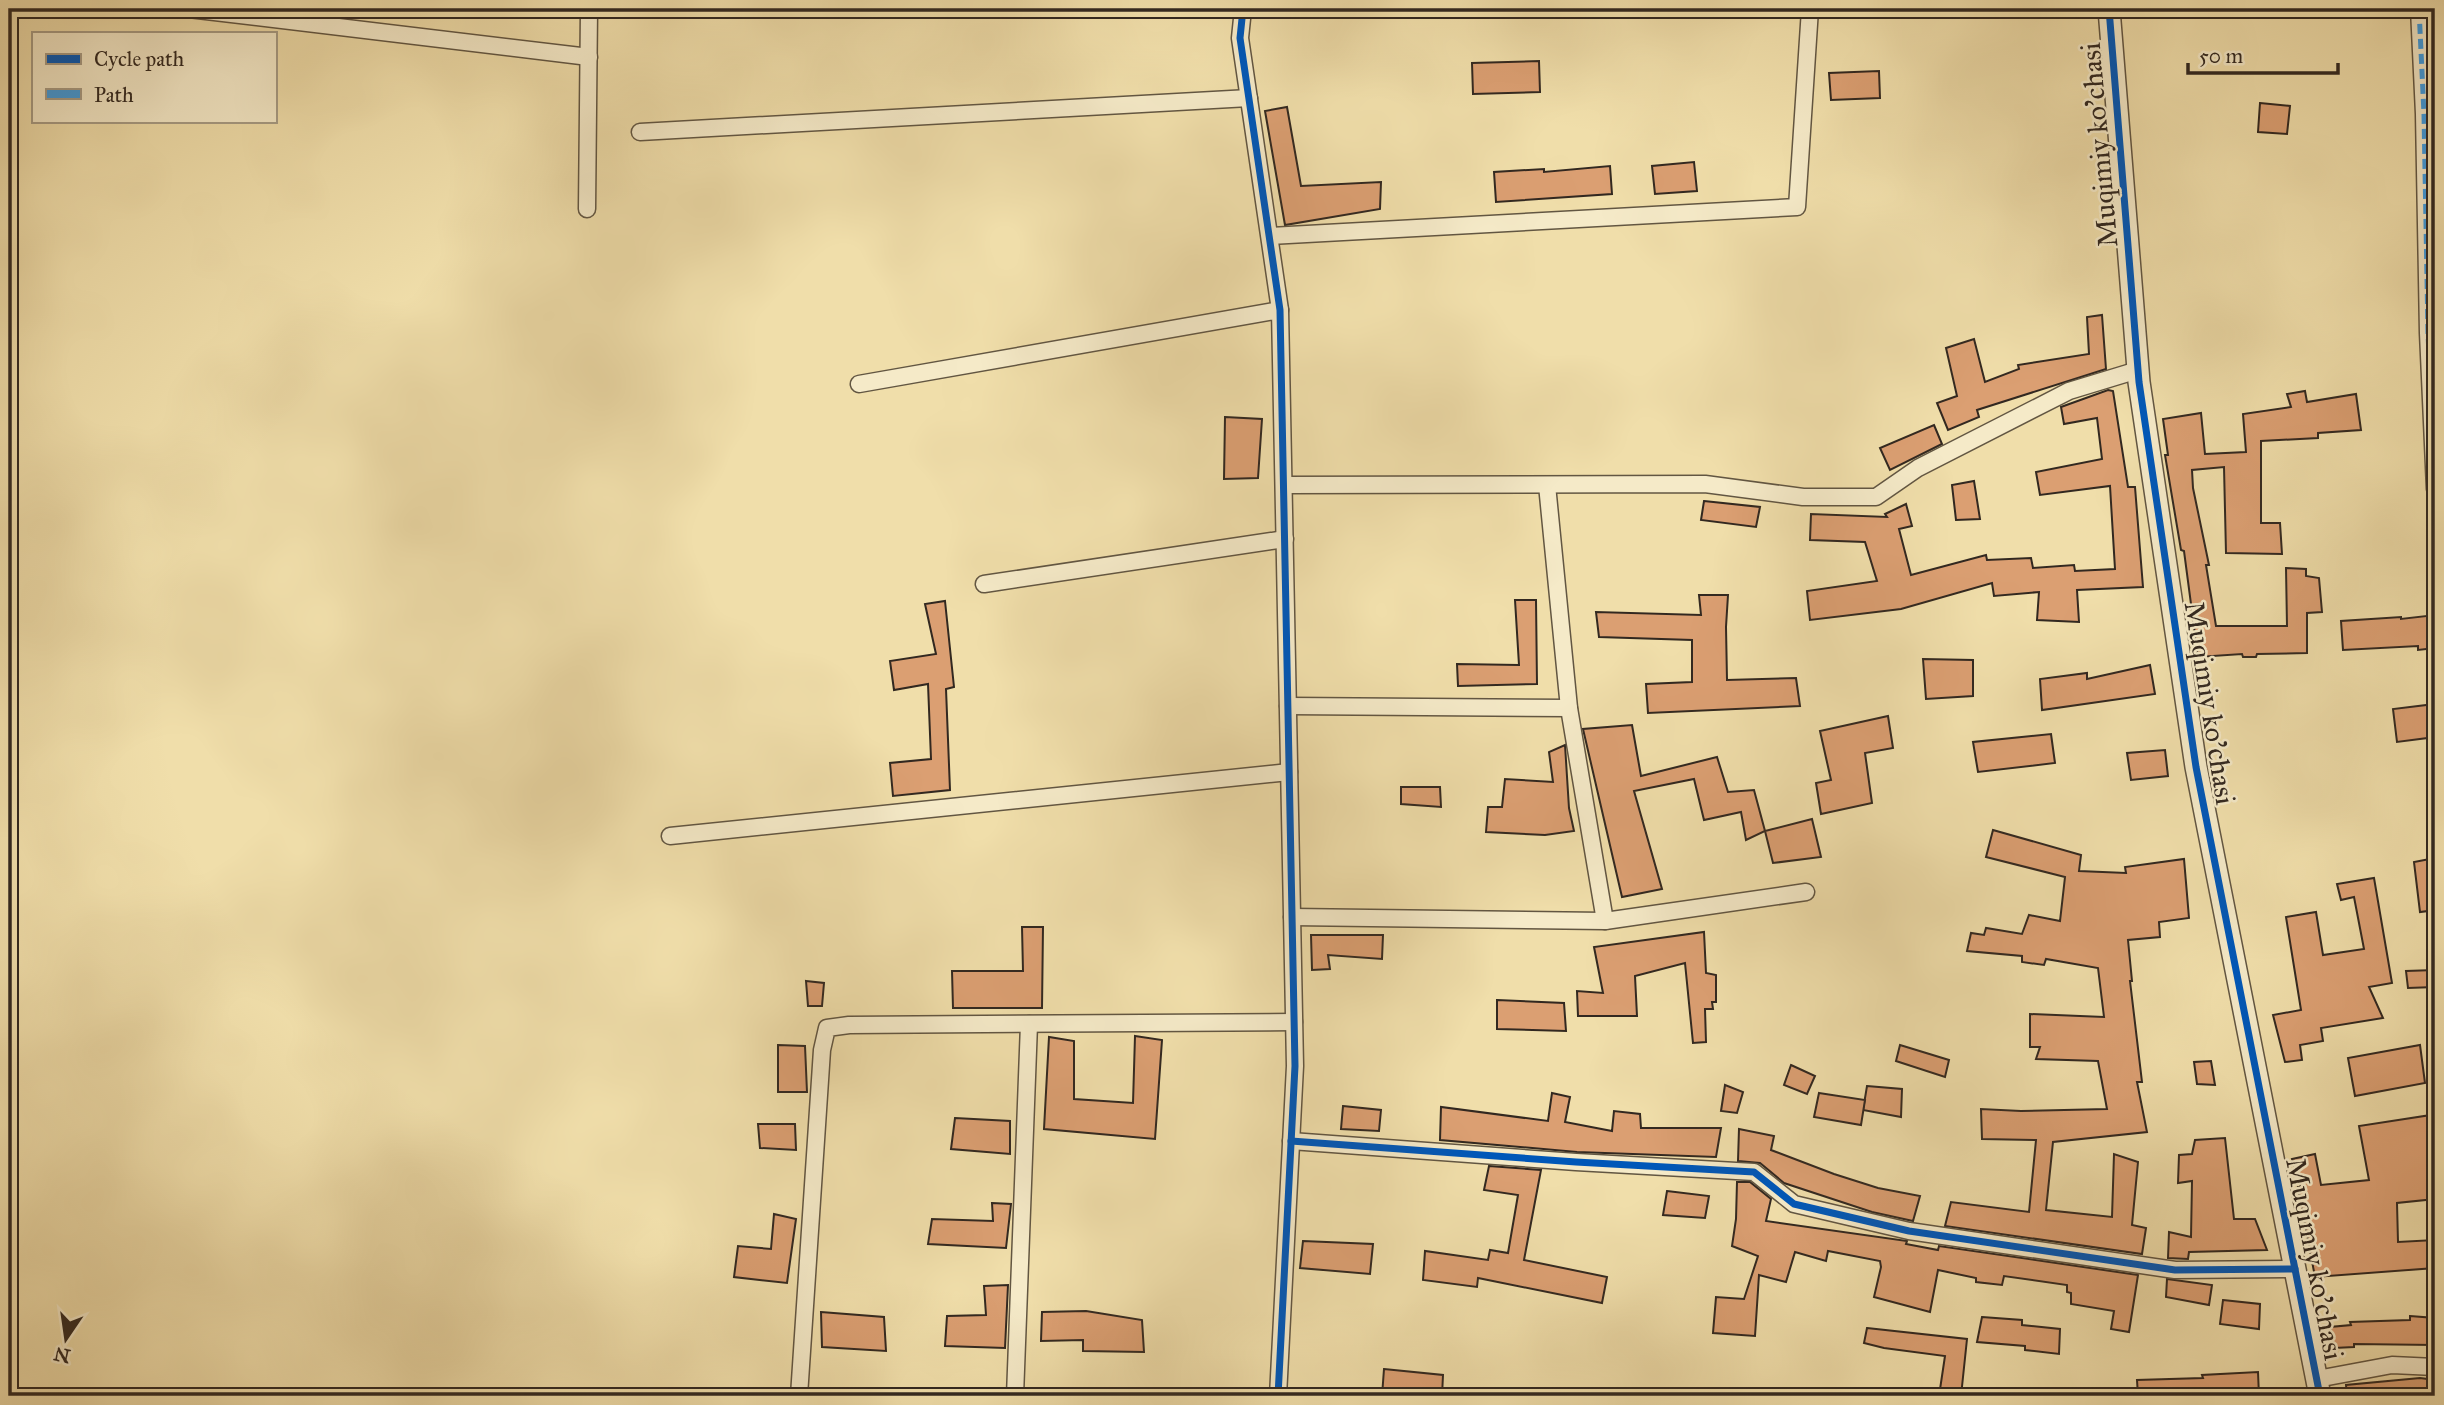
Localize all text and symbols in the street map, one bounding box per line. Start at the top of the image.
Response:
legend [32,32,276,122]
scale bar [2188,32,2339,76]
street label: Muqimiy ko'chasi [2073,41,2125,249]
text: 50 m [2199,43,2244,69]
text: Cycle path [94,46,185,72]
text: Path [94,82,134,108]
street label: Muqimiy ko'chasi [2177,599,2243,807]
street label: Muqimiy ko'chasi [2278,1155,2352,1363]
north arrow [32,1304,102,1374]
text: N [52,1342,73,1368]

